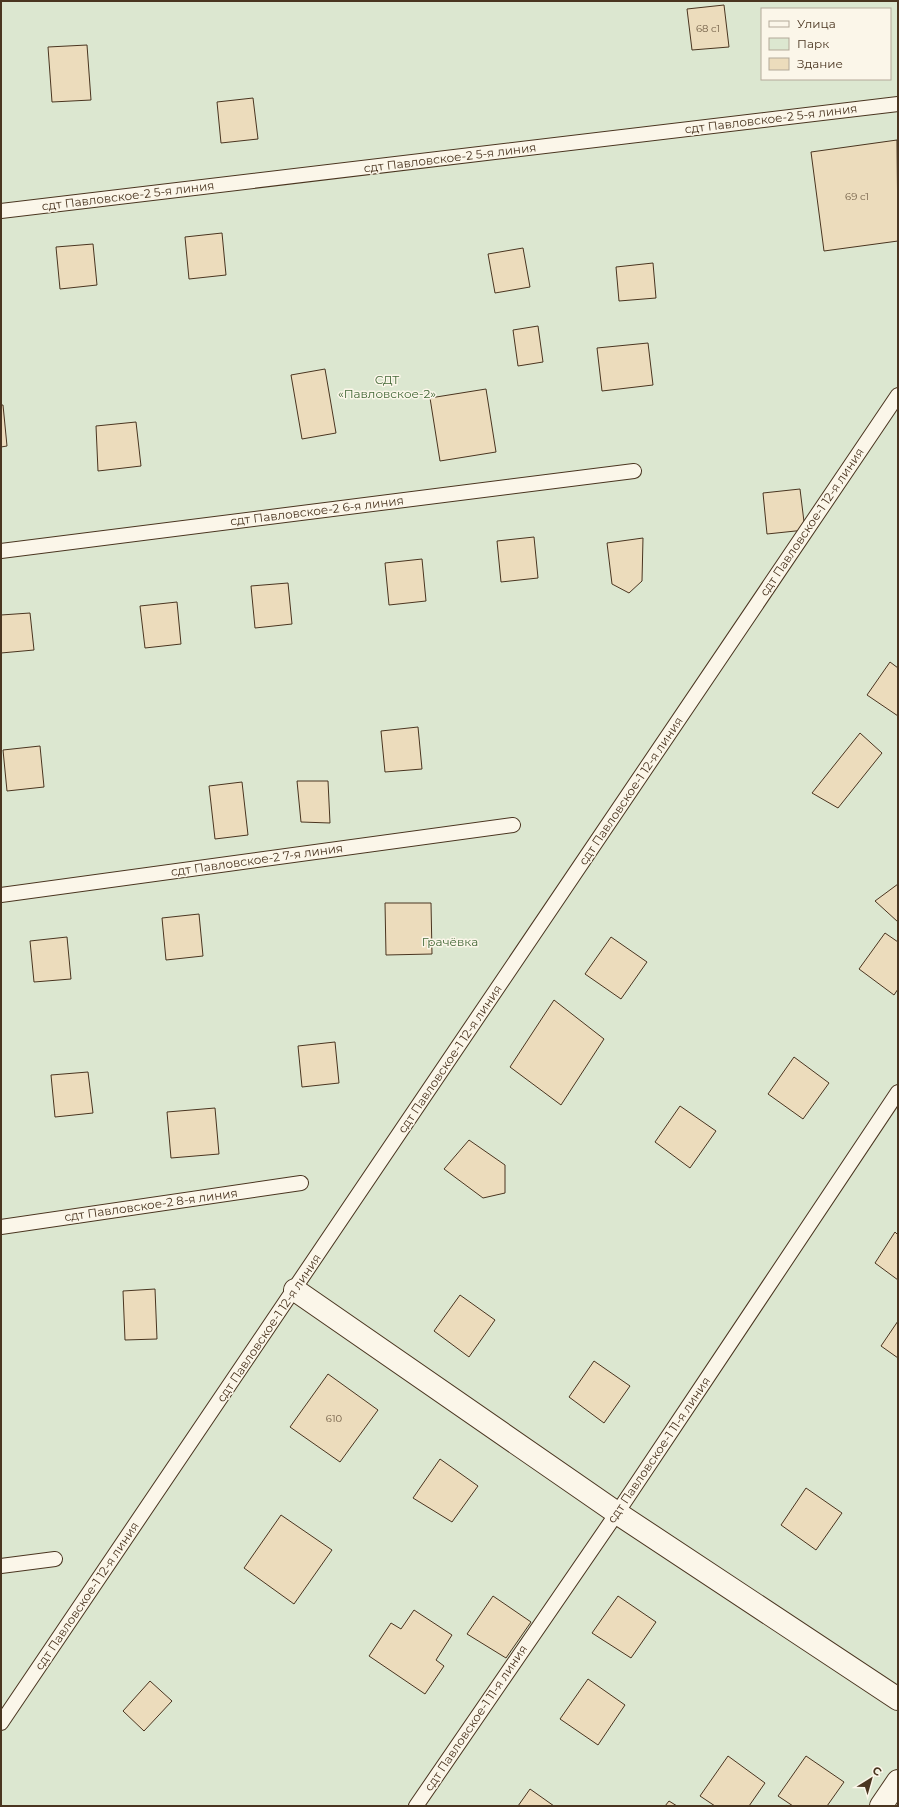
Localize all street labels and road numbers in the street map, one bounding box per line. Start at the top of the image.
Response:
street label: сдт Павловское-2 5-я линия [684,100,858,137]
street label: сдт Павловское-2 5-я линия [363,139,537,176]
street label: сдт Павловское-2 5-я линия [41,177,215,214]
street label: сдт Павловское-1 12-я линия [756,445,867,599]
street label: сдт Павловское-2 6-я линия [229,492,404,529]
street label: сдт Павловское-1 12-я линия [575,714,686,868]
street label: сдт Павловское-2 7-я линия [170,840,344,879]
street label: сдт Павловское-1 12-я линия [394,982,505,1136]
street label: сдт Павловское-2 8-я линия [63,1185,239,1224]
street label: сдт Павловское-1 12-я линия [213,1251,324,1405]
street label: сдт Павловское-1 11-я линия [604,1374,713,1526]
street label: сдт Павловское-1 12-я линия [31,1519,142,1673]
street label: сдт Павловское-1 11-я линия [421,1642,530,1794]

